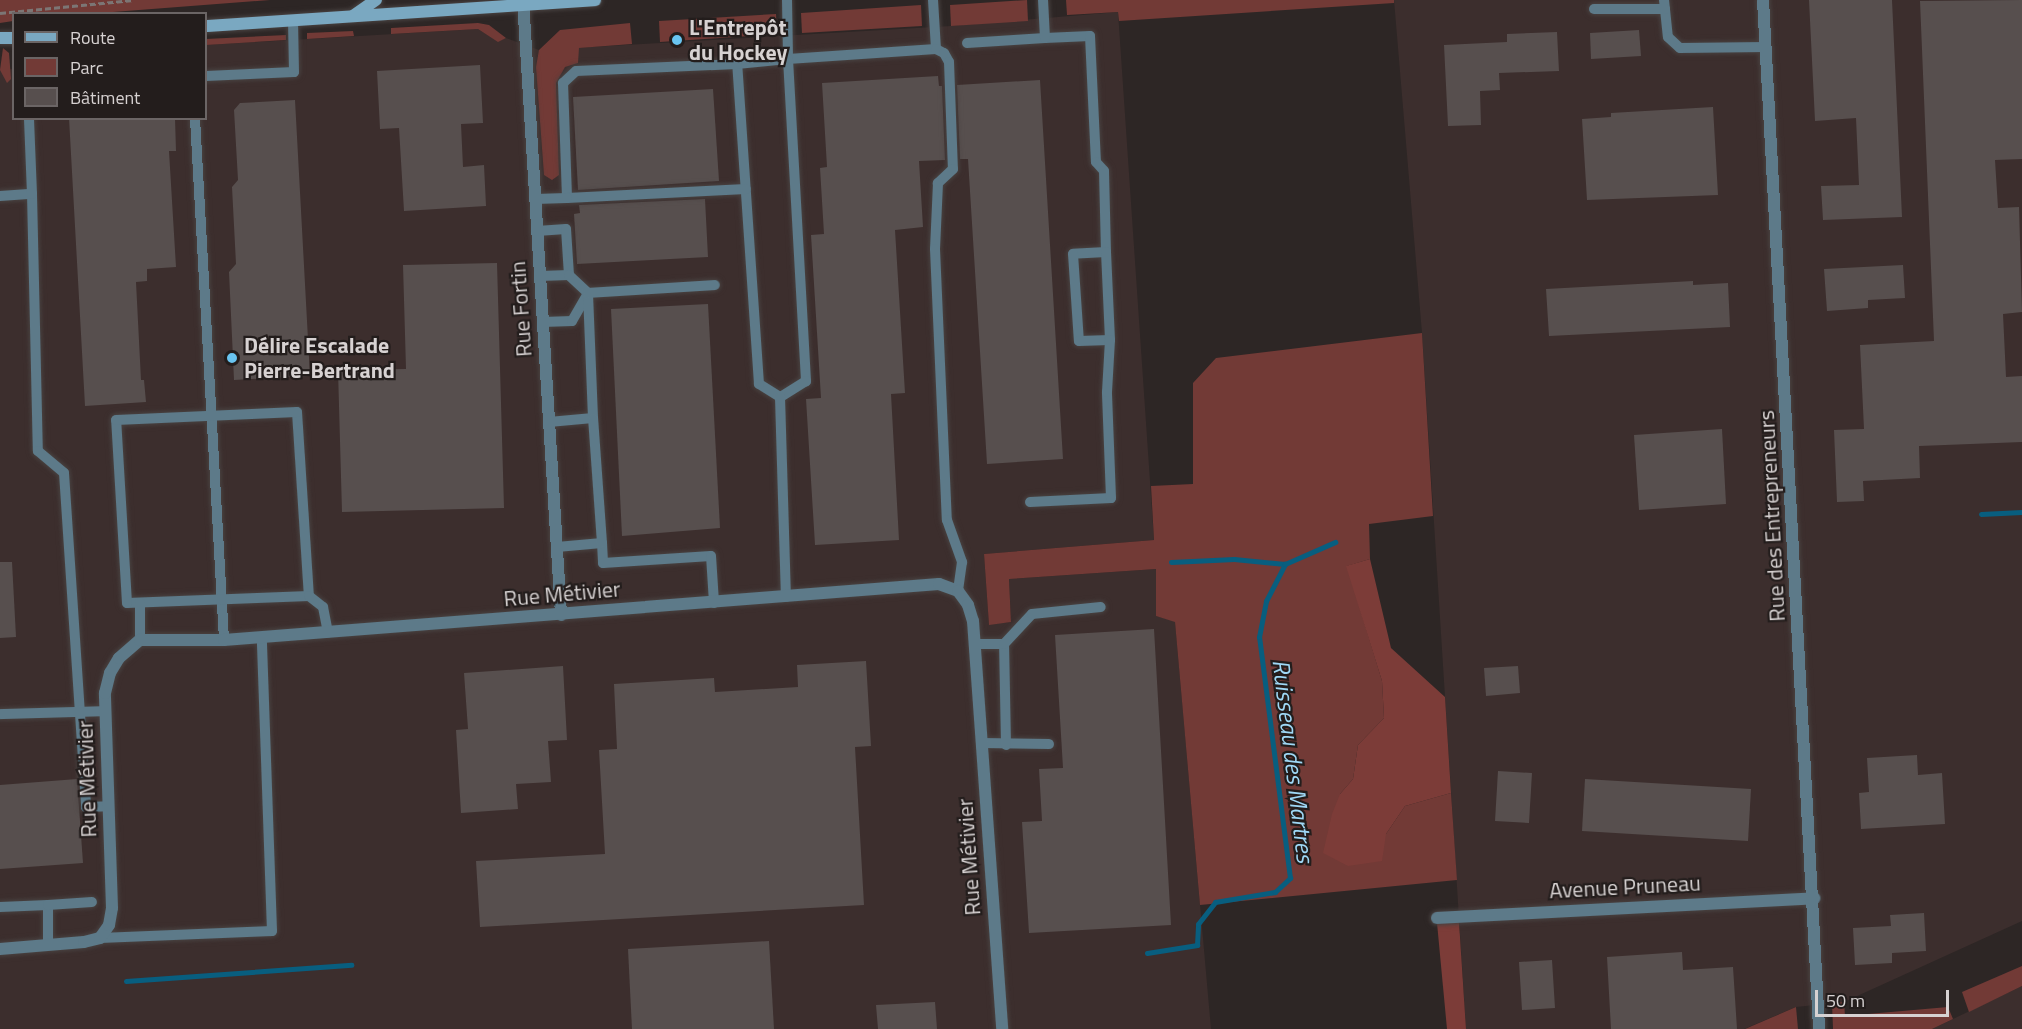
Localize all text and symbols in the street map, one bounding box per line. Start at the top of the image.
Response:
legend [12,12,207,120]
place label: L'Entrepôt du Hockey [689,14,788,66]
text: Route [70,24,115,51]
marker: L'Entrepôt du Hockey [670,33,684,47]
text: Parc [70,54,104,81]
text: Bâtiment [70,84,140,111]
street label: Rue Fortin [504,260,538,358]
place label: Délire Escalade Pierre-Bertrand [244,332,395,384]
marker: Délire Escalade Pierre-Bertrand [225,351,239,365]
street label: Rue des Entrepreneurs [1753,410,1791,622]
street label: Rue Métivier [502,576,622,612]
water label: Ruisseau des Martres [1266,658,1320,864]
street label: Rue Métivier [72,720,102,838]
street label: Rue Métivier [952,798,986,916]
street label: Avenue Pruneau [1549,870,1701,904]
scale bar [1818,978,1952,1016]
text: 50 m [1826,987,1865,1014]

